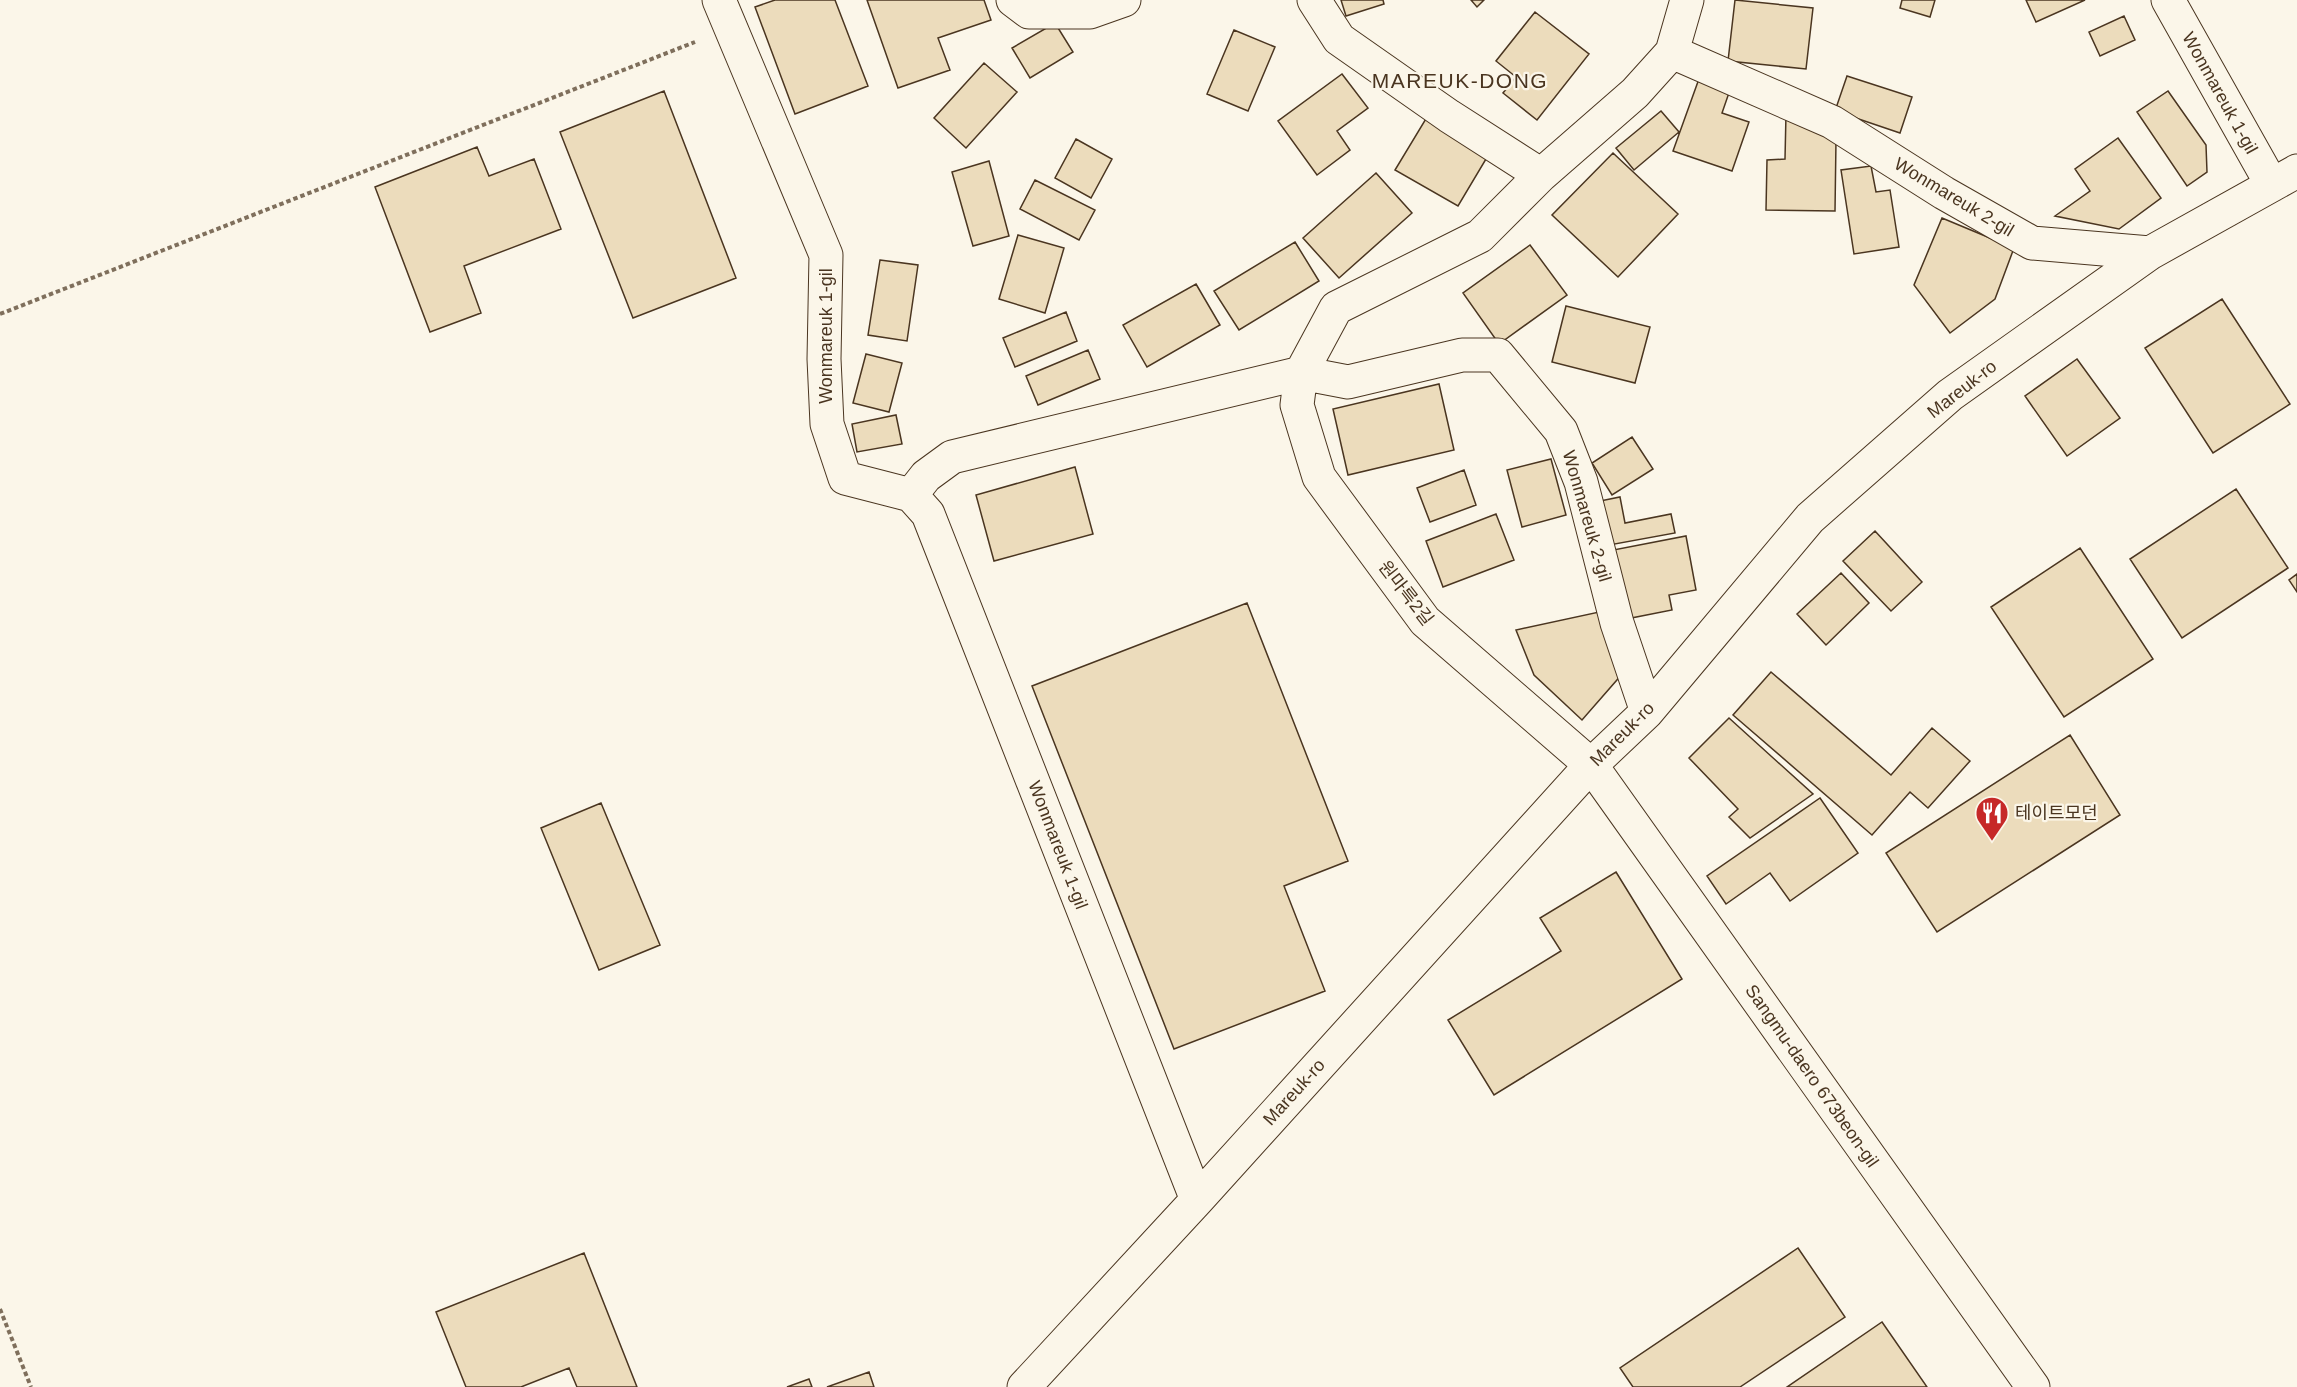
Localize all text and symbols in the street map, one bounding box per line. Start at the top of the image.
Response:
street label: Wonmareuk 1-gil [2178,29,2262,157]
district label: MAREUK-DONG [1372,69,1548,92]
street label: Wonmareuk 2-gil [1891,153,2017,241]
street label: Wonmareuk 1-gil [816,268,836,404]
street label: Mareuk-ro [1924,356,2000,422]
street label: Wonmareuk 2-gil [1559,448,1615,584]
street label: 원마륵2길 [1375,557,1437,629]
street label: Mareuk-ro [1586,698,1658,770]
street label: Wonmareuk 1-gil [1024,778,1092,912]
restaurant icon: 테이트모던 [1974,795,2010,842]
place label: 테이트모던 [2015,803,2098,823]
street label: Sangmu-daero 673beon-gil [1741,981,1883,1171]
street label: Mareuk-ro [1259,1055,1329,1129]

